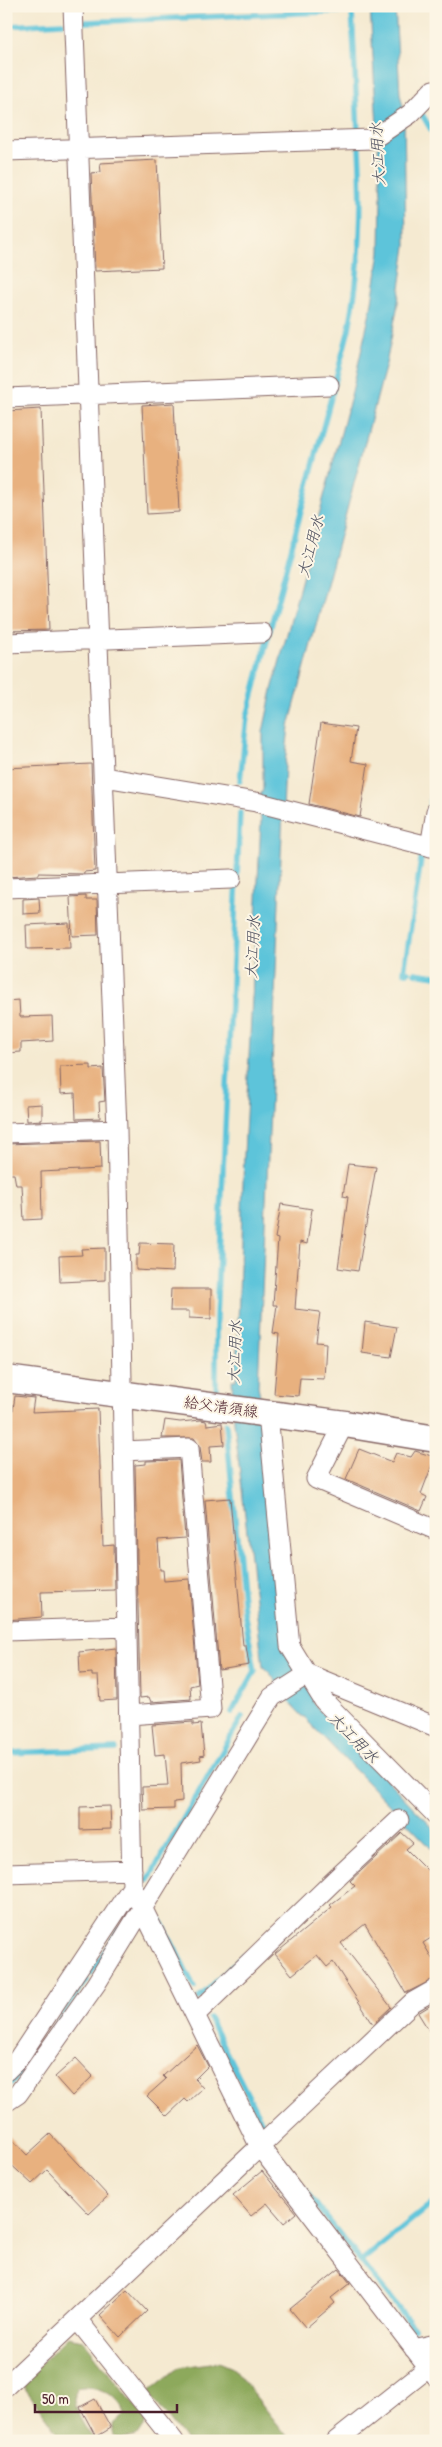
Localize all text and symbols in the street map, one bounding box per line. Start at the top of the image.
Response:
water label: 大江用水 [364,121,390,187]
water label: 大江用水 [291,512,329,580]
water label: 大江用水 [239,914,265,980]
water label: 大江用水 [222,1320,246,1384]
street label: 給父清須線 [182,1391,260,1422]
water label: 大江用水 [324,1706,384,1768]
scale bar [35,2382,178,2414]
text: 50 m [42,2388,69,2409]

